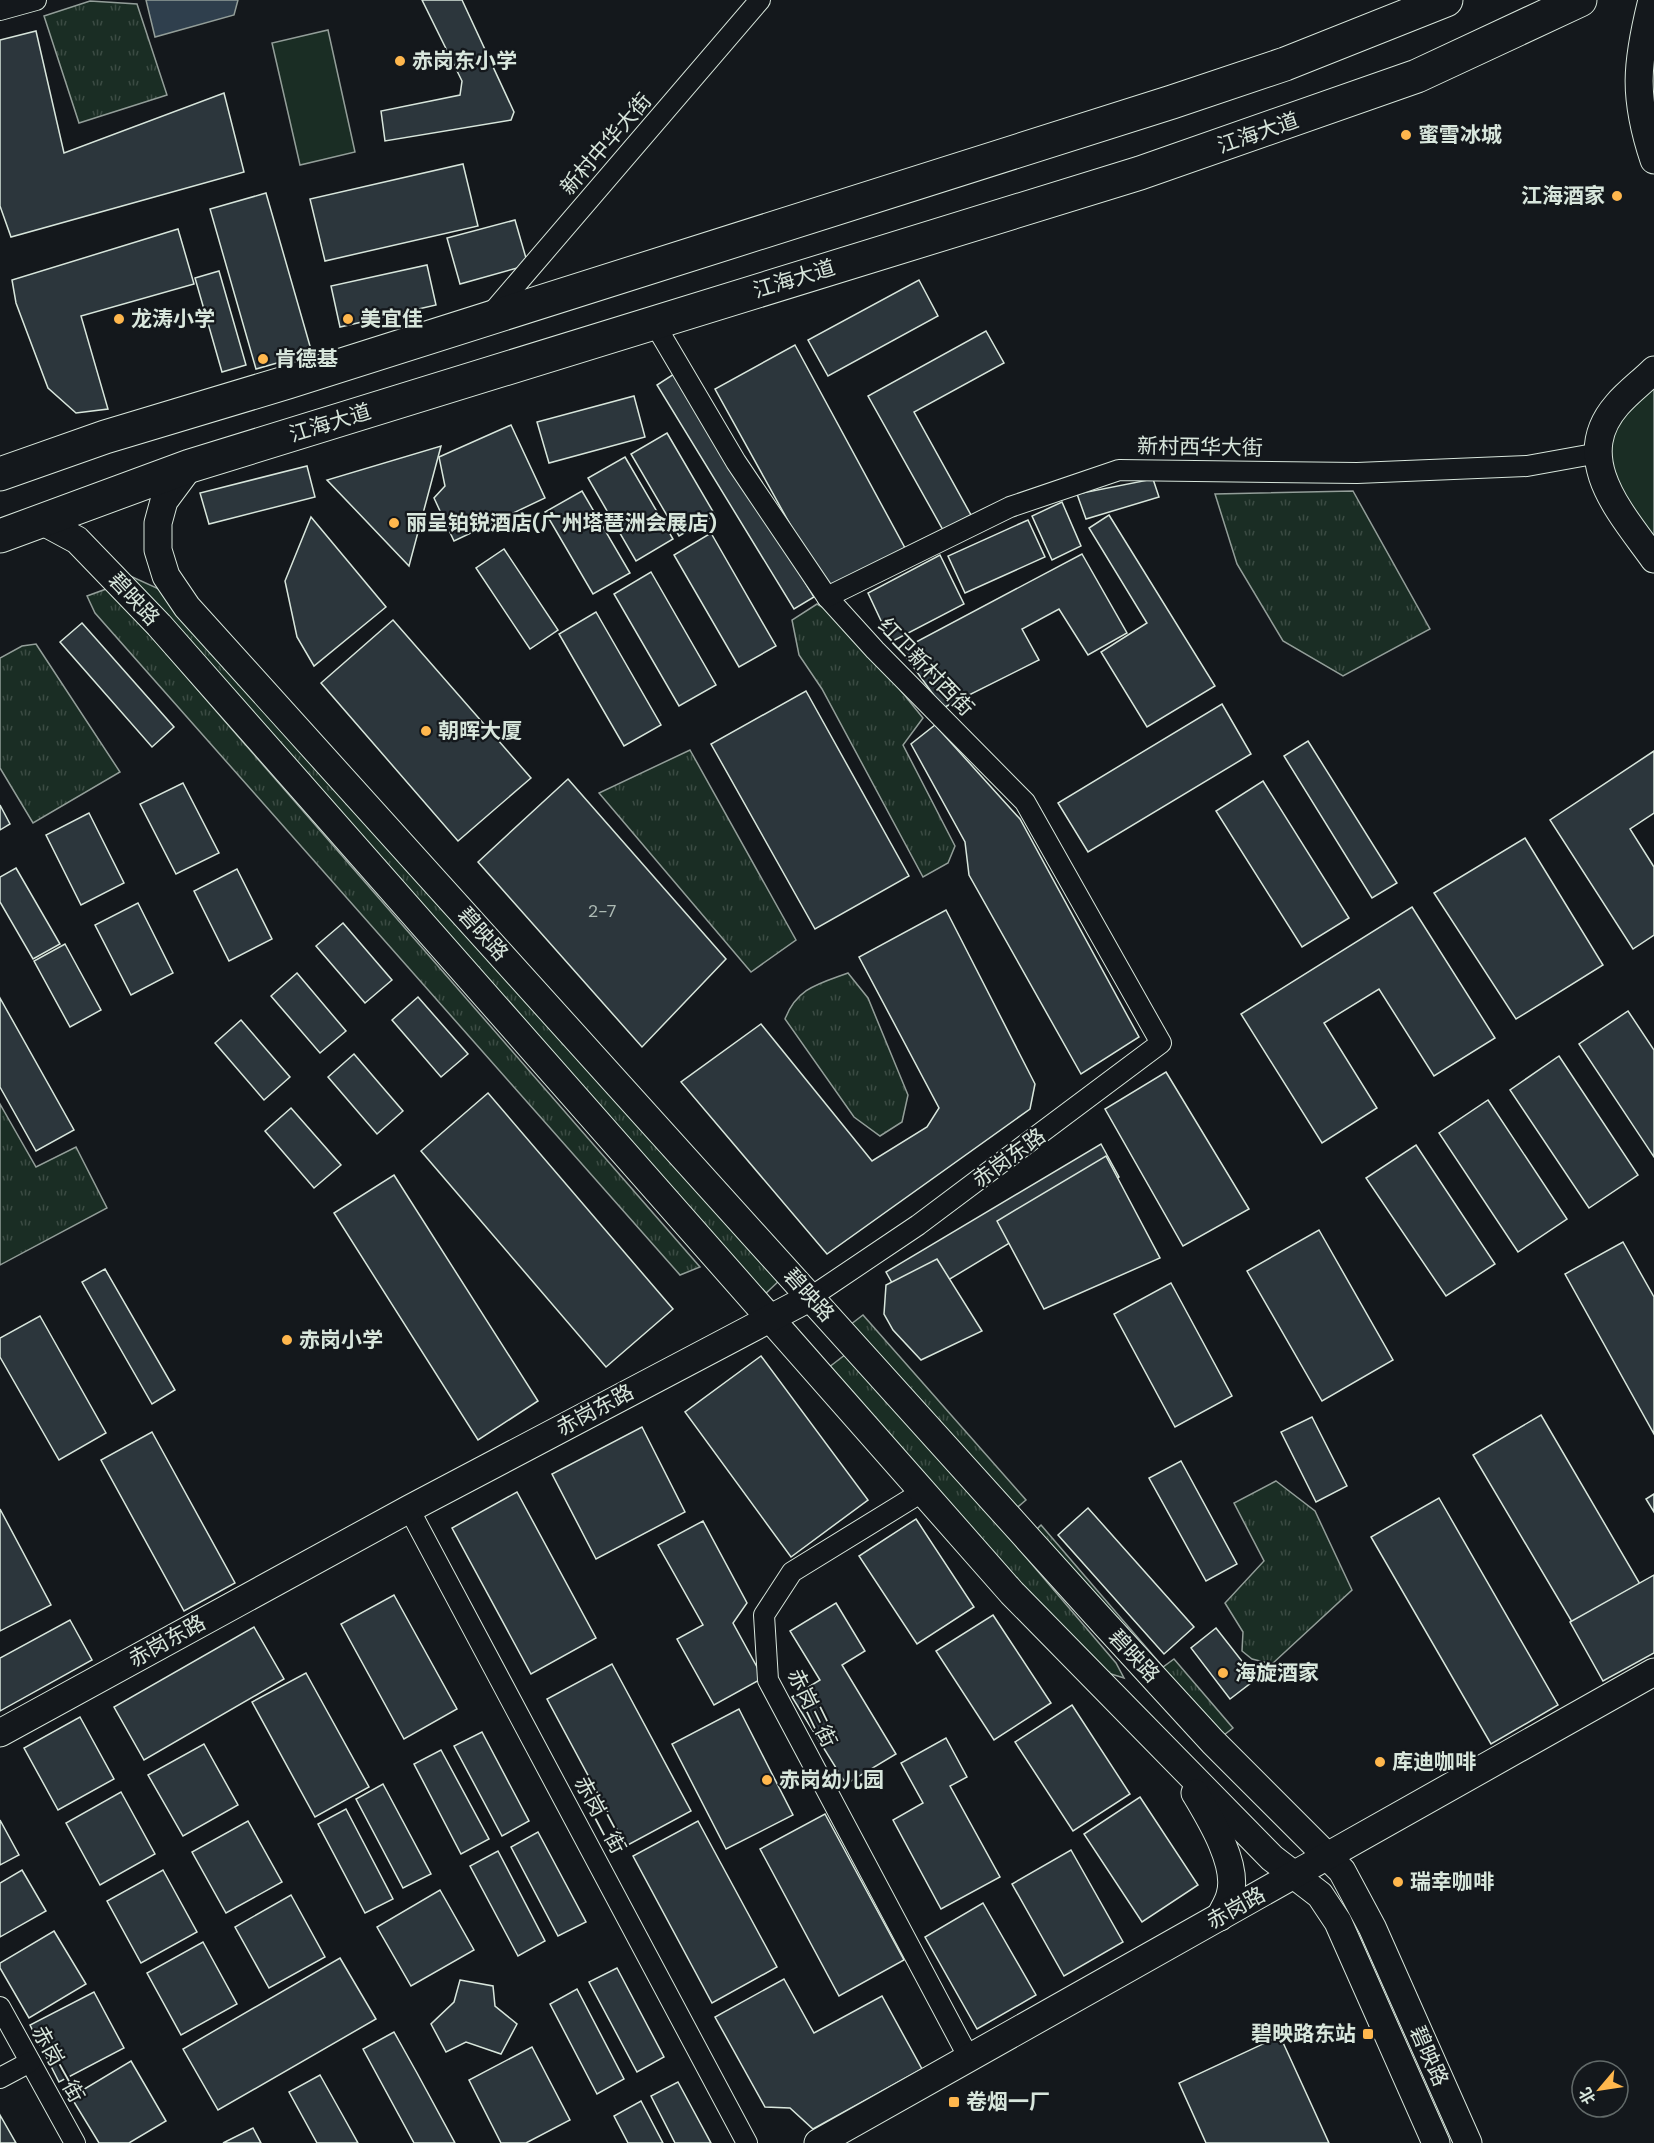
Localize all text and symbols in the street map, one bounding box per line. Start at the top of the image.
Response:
place label: 赤岗东小学 [412,47,517,75]
marker: 赤岗东小学 [393,54,407,68]
street label: 新村中华大街 [554,87,658,201]
street label: 江海大道 [1214,106,1302,160]
place label: 蜜雪冰城 [1418,121,1502,149]
marker: 蜜雪冰城 [1399,128,1413,142]
place label: 江海酒家 [1521,182,1605,210]
marker: 江海酒家 [1610,189,1624,203]
street label: 江海大道 [750,253,838,305]
place label: 龙涛小学 [131,305,215,333]
place label: 美宜佳 [360,305,423,333]
marker: 龙涛小学 [112,312,126,326]
marker: 美宜佳 [341,312,355,326]
place label: 肯德基 [275,345,338,373]
marker: 肯德基 [256,352,270,366]
street label: 江海大道 [286,397,374,449]
street label: 新村西华大街 [1137,432,1263,462]
place label: 丽呈铂锐酒店(广州塔琶洲会展店) [406,509,717,537]
marker: 丽呈铂锐酒店(广州塔琶洲会展店) [387,516,401,530]
street label: 碧映路 [102,566,166,632]
street label: 红卫新村西街 [872,612,980,722]
place label: 朝晖大厦 [438,717,522,745]
marker: 朝晖大厦 [419,724,433,738]
house number: 2-7 [588,899,616,923]
street label: 碧映路 [452,901,514,967]
street label: 赤岗东路 [967,1122,1051,1194]
street label: 碧映路 [778,1262,840,1328]
place label: 赤岗小学 [299,1326,383,1354]
marker: 赤岗小学 [280,1333,294,1347]
street label: 赤岗东路 [551,1378,639,1442]
street label: 赤岗东路 [123,1608,211,1674]
street label: 碧映路 [1102,1623,1166,1689]
place label: 海旋酒家 [1235,1659,1319,1687]
street label: 赤岗三街 [781,1664,843,1752]
marker: 海旋酒家 [1216,1666,1230,1680]
place label: 库迪咖啡 [1392,1748,1476,1776]
marker: 库迪咖啡 [1373,1755,1387,1769]
place label: 赤岗幼儿园 [779,1766,884,1794]
street label: 赤岗二街 [568,1771,632,1859]
marker: 赤岗幼儿园 [760,1773,774,1787]
place label: 瑞幸咖啡 [1410,1868,1494,1896]
marker: 瑞幸咖啡 [1391,1875,1405,1889]
street label: 赤岗路 [1202,1880,1270,1936]
street label: 赤岗一街 [25,2020,91,2108]
place label: 碧映路东站 [1251,2020,1356,2048]
street label: 碧映路 [1403,2022,1455,2090]
marker: 碧映路东站 [1361,2027,1375,2041]
north arrow [1570,2059,1630,2119]
text: 北 [1574,2084,1600,2108]
place label: 卷烟一厂 [966,2088,1050,2116]
marker: 卷烟一厂 [947,2095,961,2109]

